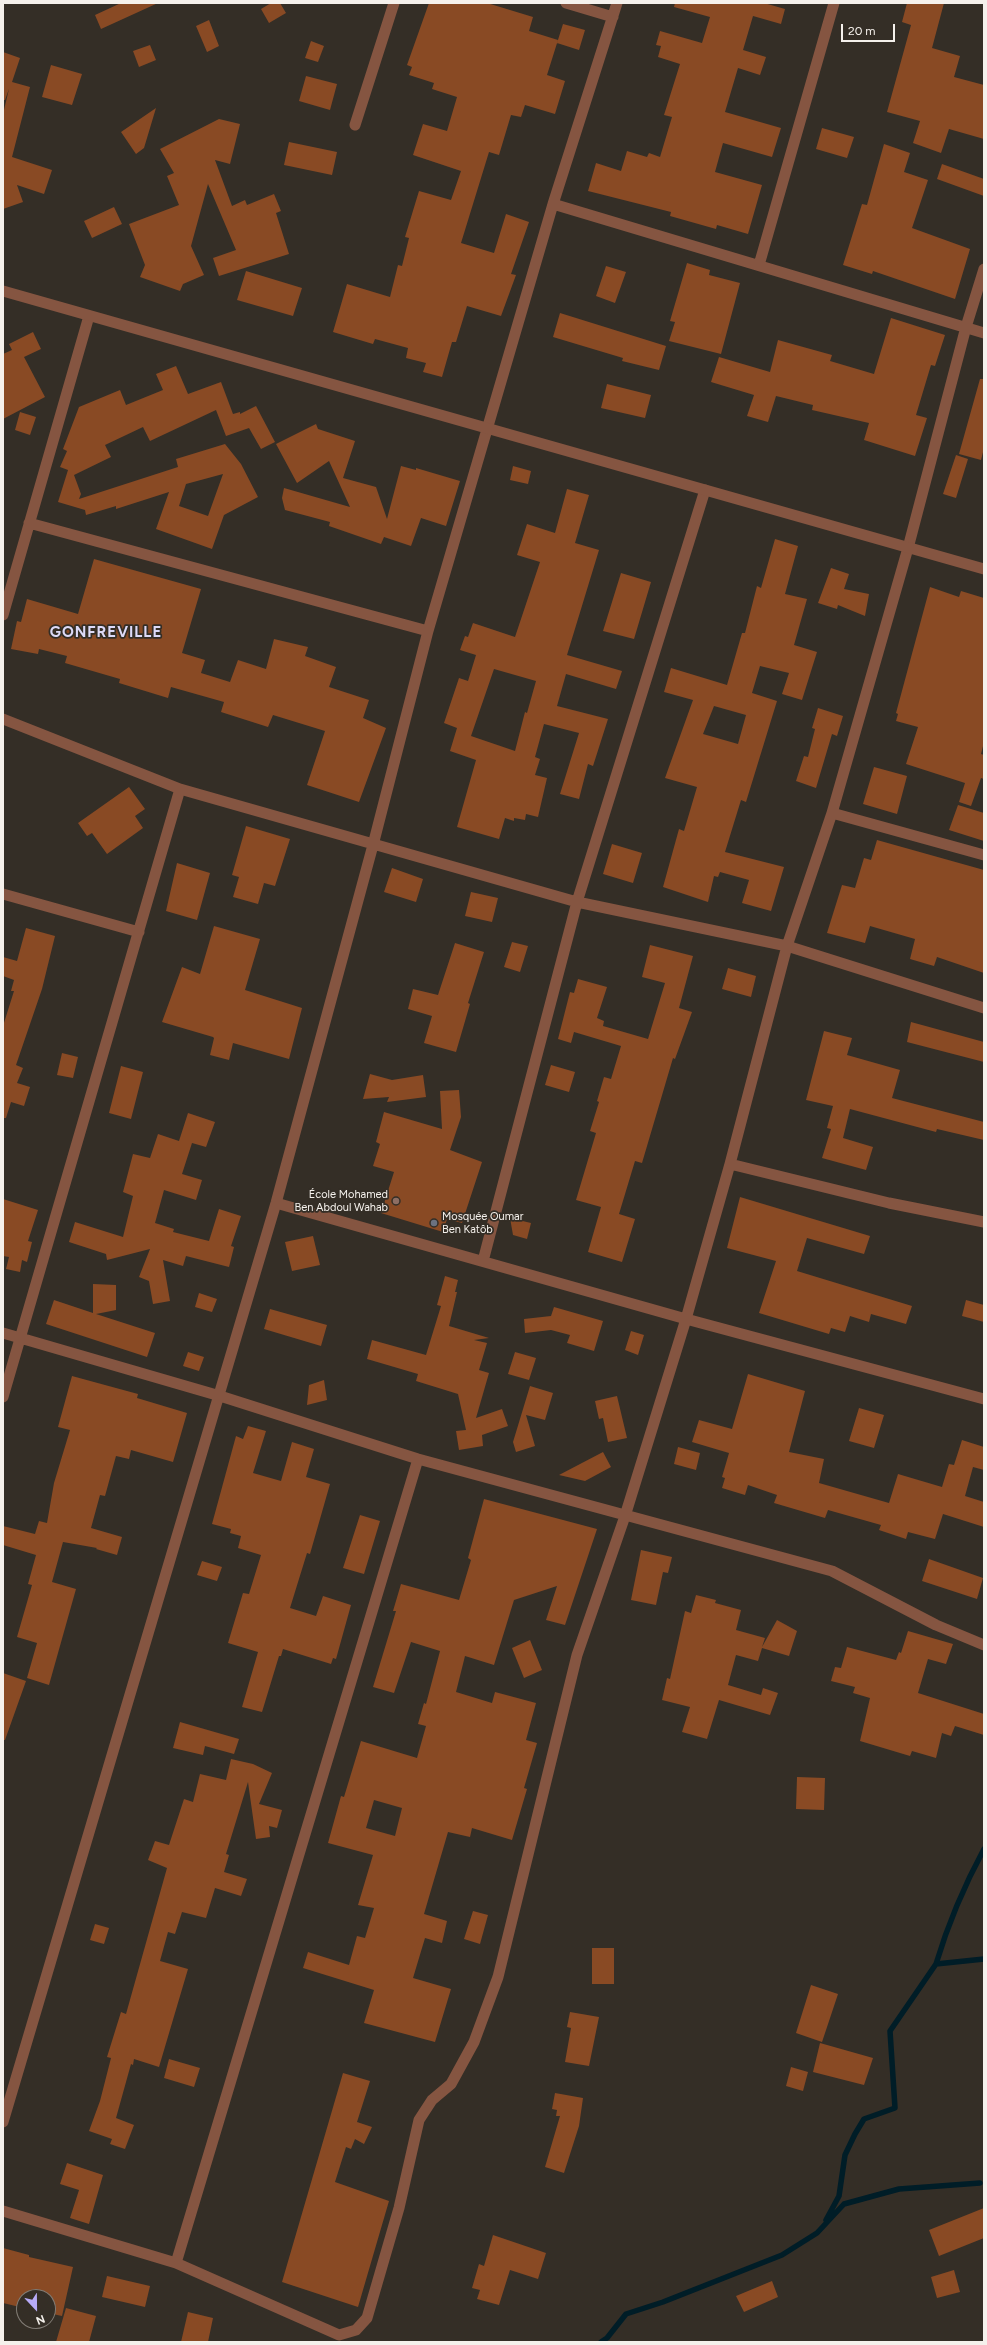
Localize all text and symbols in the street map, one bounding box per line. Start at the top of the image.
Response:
scale bar [843,16,897,42]
text: 20 m [848,24,876,38]
district label: GONFREVILLE [50,624,162,642]
place label: École Mohamed Ben Abdoul Wahab [295,1188,388,1214]
marker: École Mohamed Ben Abdoul Wahab [391,1196,401,1206]
place label: Mosquée Oumar Ben Katôb [442,1210,523,1236]
marker: Mosquée Oumar Ben Katôb [429,1218,439,1228]
north arrow [16,2289,56,2329]
text: N [34,2312,47,2327]

